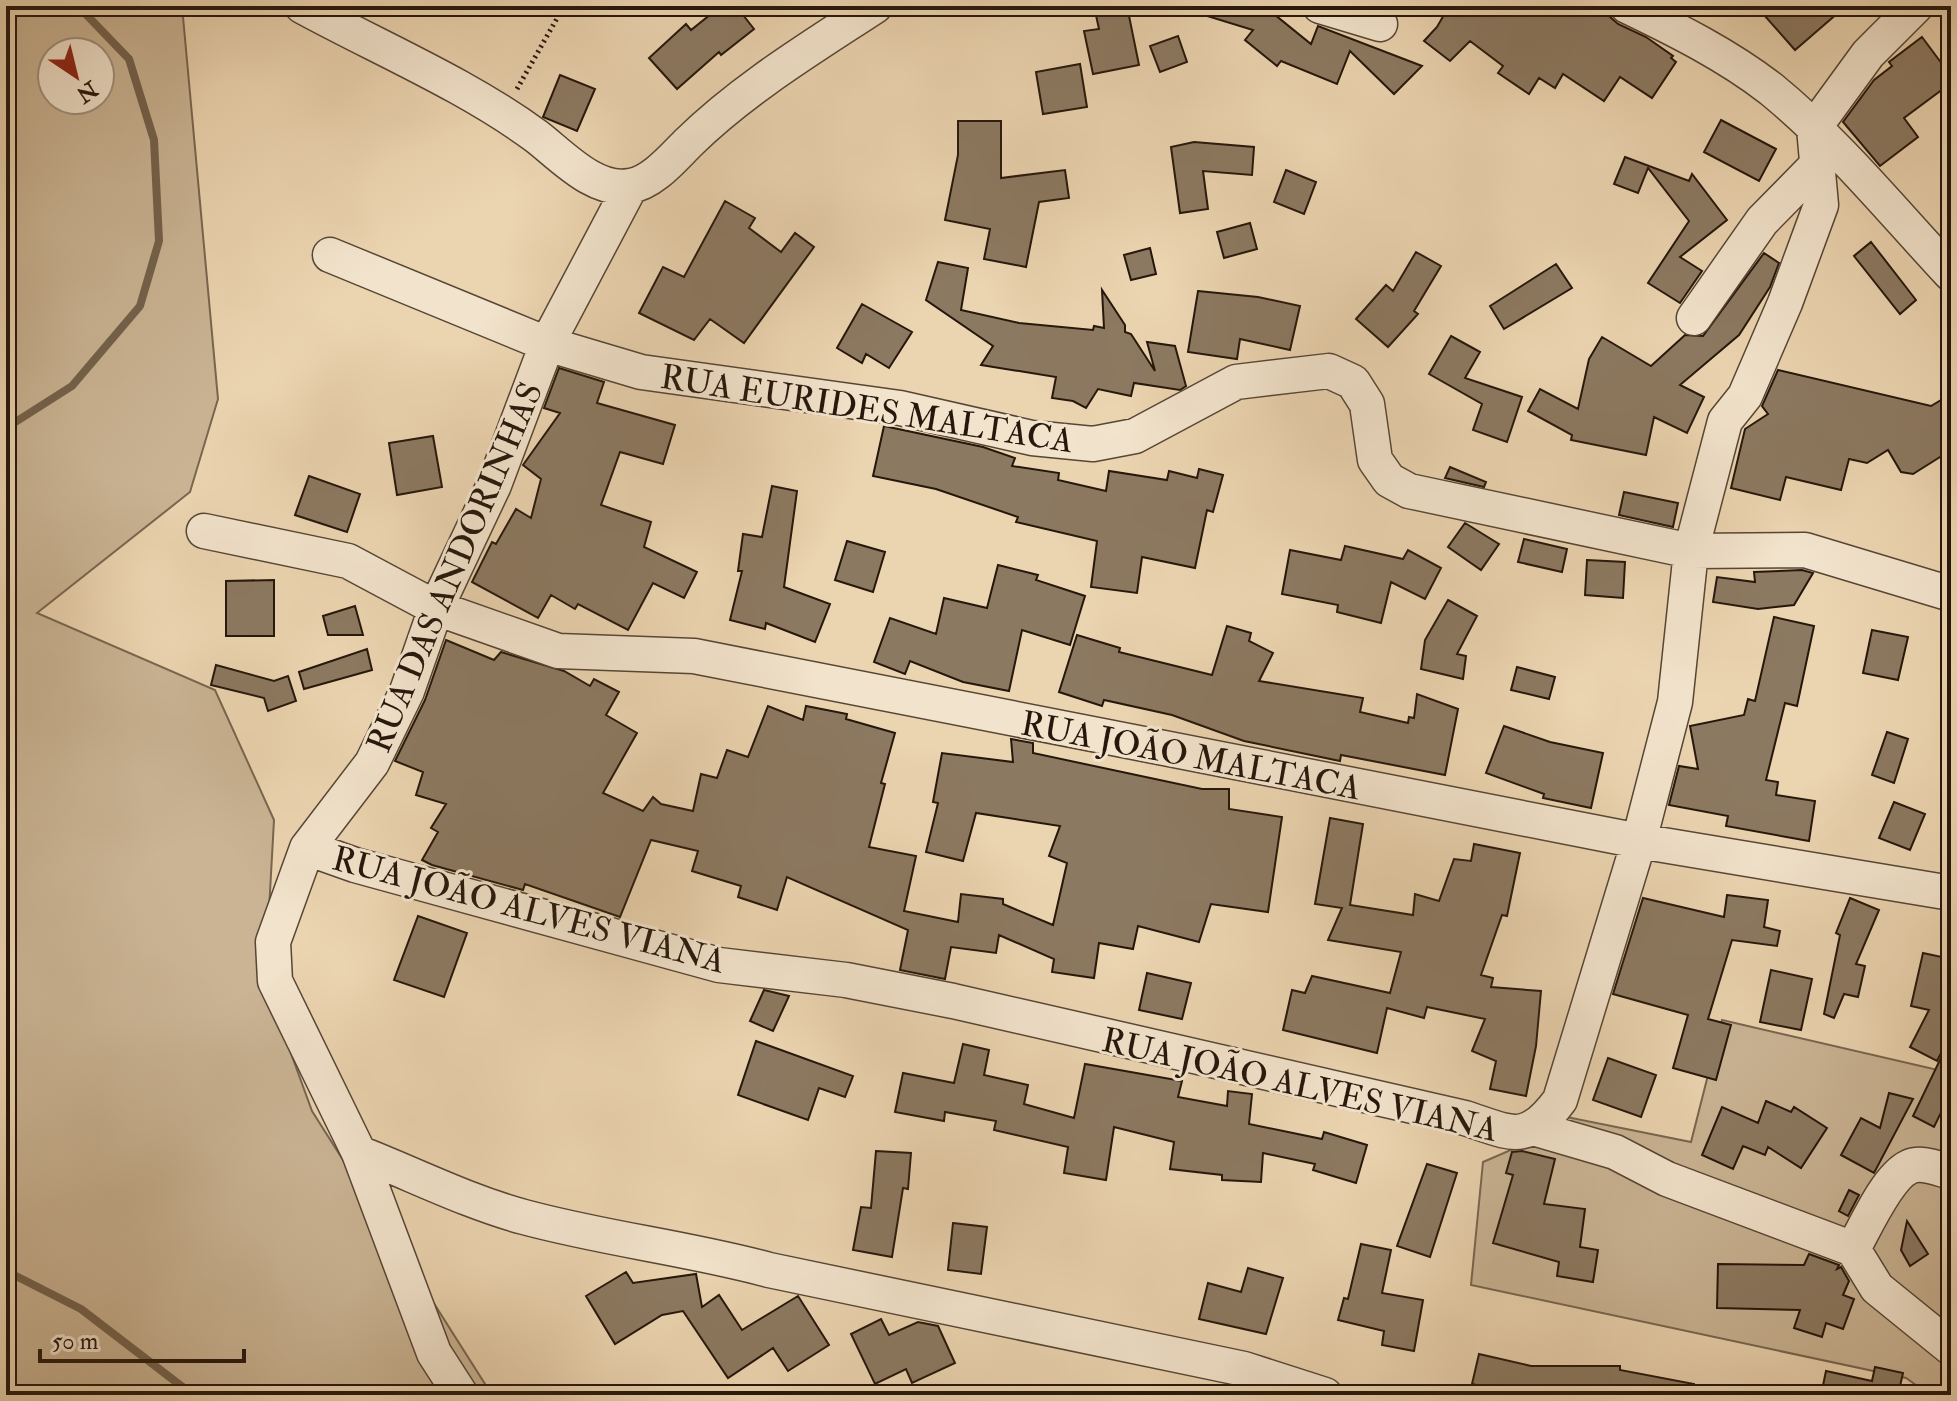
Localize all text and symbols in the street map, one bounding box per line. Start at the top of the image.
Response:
north arrow [36,36,116,116]
text: N [71,74,104,109]
street label: RUA EURIDES MALTACA [657,356,1077,463]
street label: RUA DAS ANDORINHAS [358,376,553,759]
street label: RUA JOÃO MALTACA [1017,702,1365,811]
street label: RUA JOÃO ALVES VIANA [327,837,730,984]
street label: RUA JOÃO ALVES VIANA [1097,1019,1502,1152]
scale bar [40,1313,244,1363]
text: 50 m [52,1326,99,1357]

